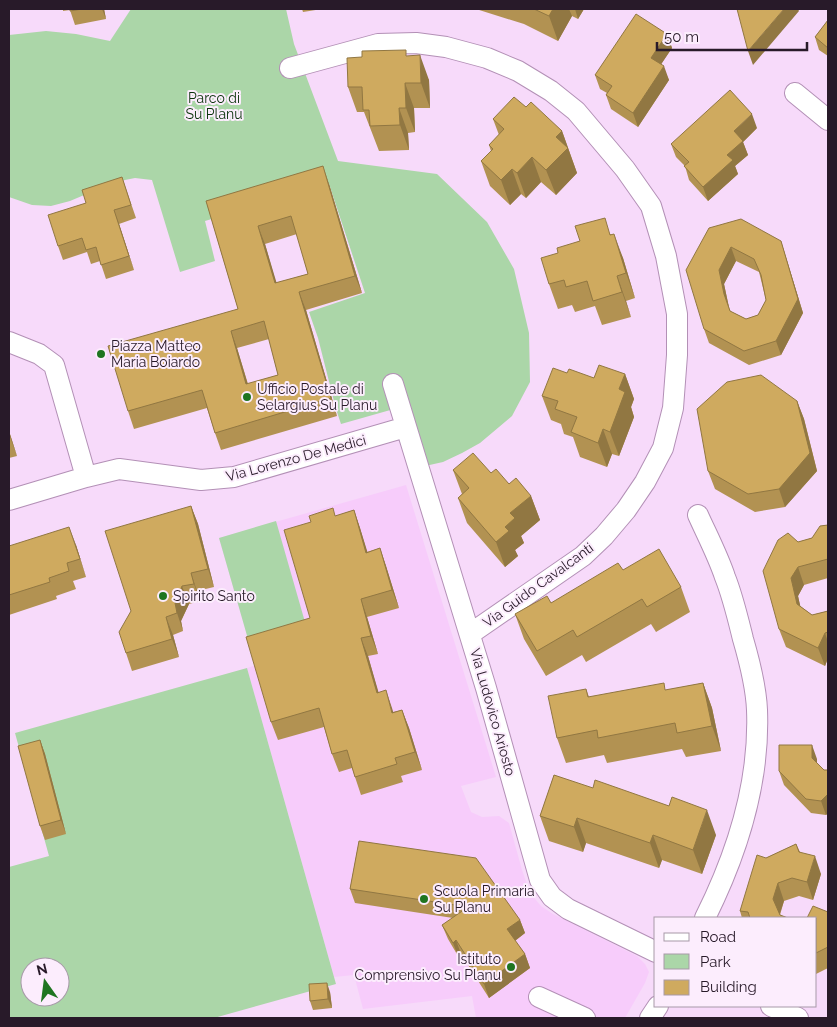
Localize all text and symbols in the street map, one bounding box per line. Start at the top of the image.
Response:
scale bar [657,20,807,52]
text: 50 m [664,28,699,46]
park label: Parco di Su Planu [185,90,243,122]
place label: Piazza Matteo Maria Boiardo [111,338,201,370]
marker: Piazza Matteo Maria Boiardo [95,348,107,360]
place label: Ufficio Postale di Selargius Su Planu [257,381,377,413]
marker: Ufficio Postale di Selargius Su Planu [241,391,253,403]
street label: Via Lorenzo De Medici [224,432,368,484]
street label: Via Guido Cavalcanti [480,540,596,630]
place label: Spirito Santo [173,588,255,604]
marker: Spirito Santo [157,590,169,602]
street label: Via Ludovico Ariosto [467,646,519,778]
place label: Scuola Primaria Su Planu [434,883,535,915]
marker: Scuola Primaria Su Planu [418,893,430,905]
legend [654,917,817,1007]
text: Road [700,928,736,946]
place label: Istituto Comprensivo Su Planu [355,951,501,983]
text: Park [700,953,731,971]
north arrow [20,957,70,1007]
text: N [35,960,49,978]
marker: Istituto Comprensivo Su Planu [505,961,517,973]
text: Building [700,978,757,996]

